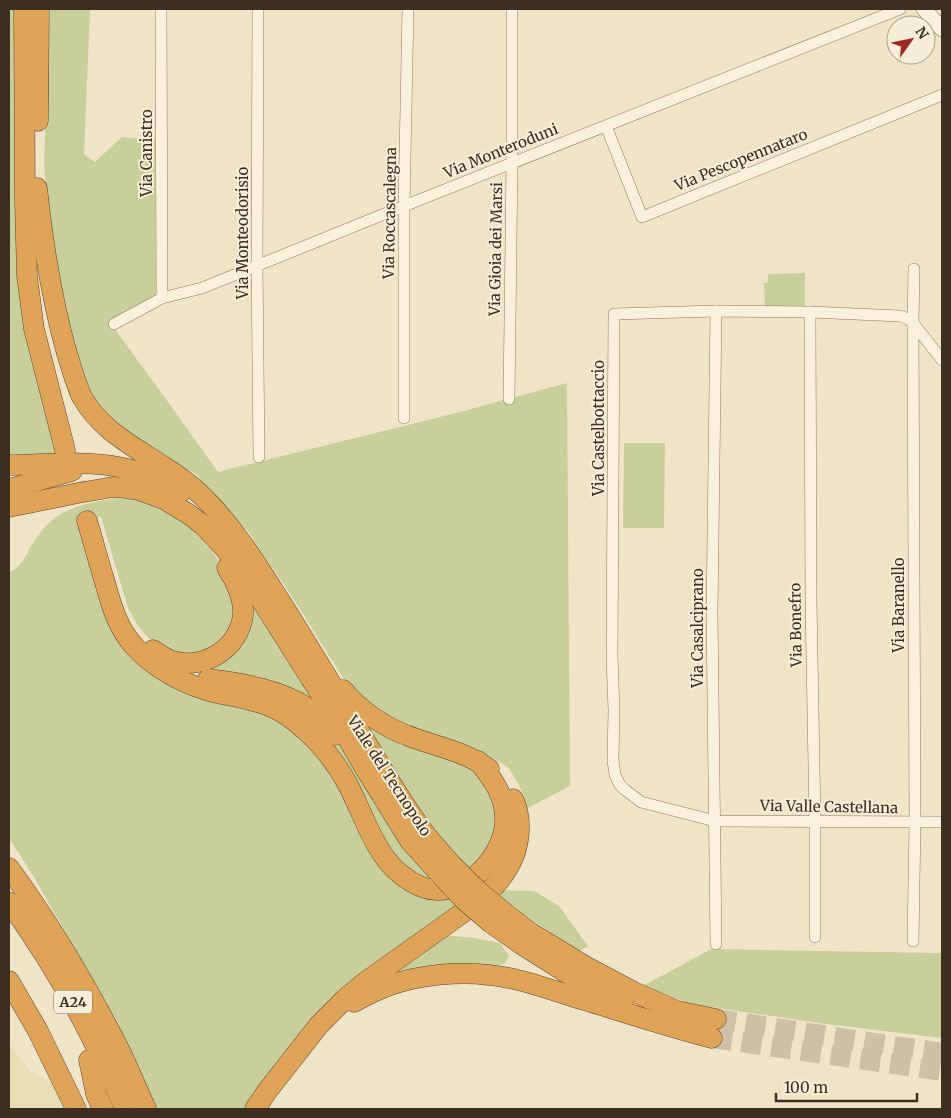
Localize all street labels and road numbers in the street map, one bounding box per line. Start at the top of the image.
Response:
street label: Via Canistro [137,109,156,198]
street label: Via Monteroduni [440,119,561,182]
street label: Via Pescopennataro [671,124,810,195]
street label: Via Roccascalegna [379,147,400,280]
street label: Via Monteodorisio [233,167,252,300]
street label: Via Gioia dei Marsi [485,182,506,317]
street label: Via Castelbottaccio [589,360,608,497]
street label: Via Baranello [889,557,908,654]
street label: Via Casalciprano [688,568,707,689]
street label: Via Bonefro [785,583,806,668]
street label: Viale del Tecnopolo [343,711,436,840]
street label: Via Valle Castellana [759,796,898,817]
road number: A24 [54,990,92,1014]

